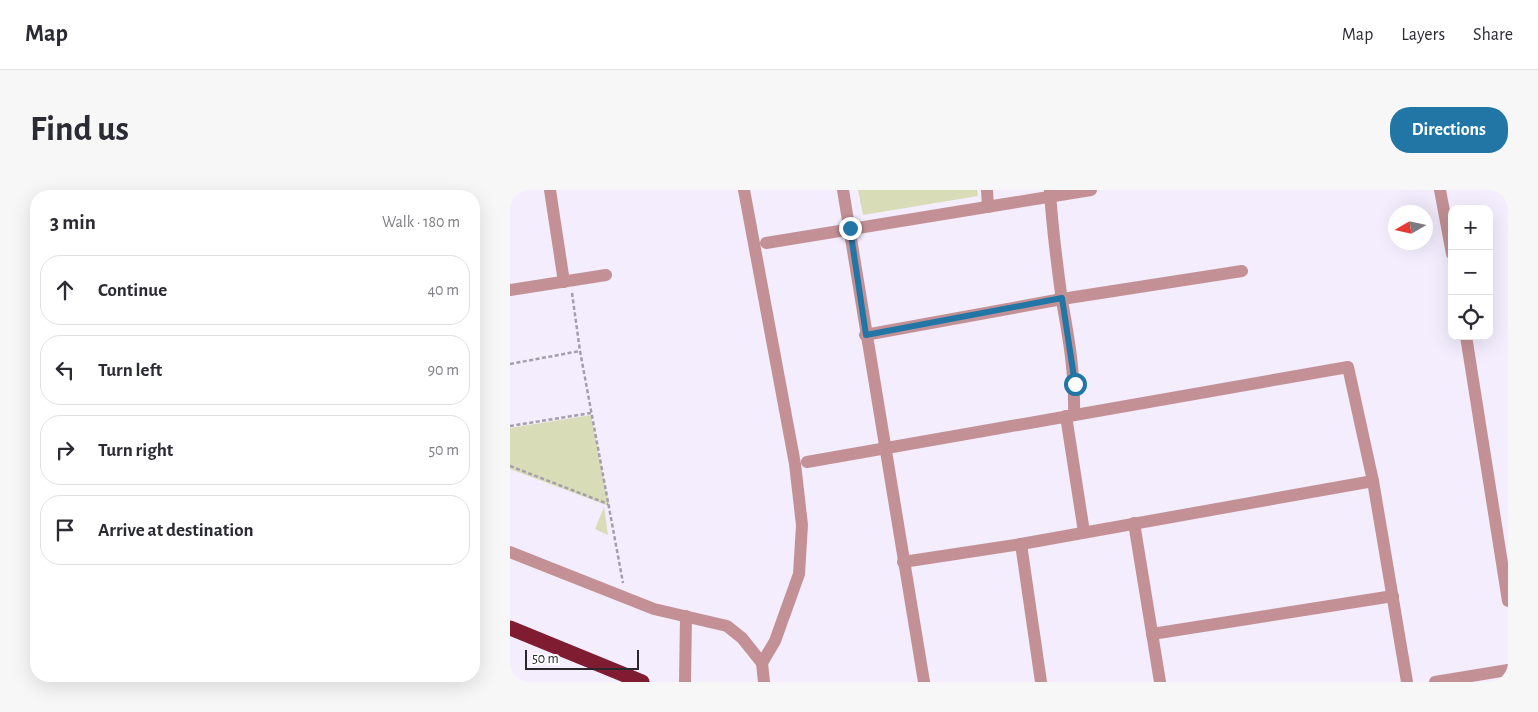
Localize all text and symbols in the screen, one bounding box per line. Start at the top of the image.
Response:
text: Map [25,22,68,46]
text: Map [1342,26,1373,44]
text: Layers [1401,26,1445,44]
text: Share [1473,26,1513,44]
button: Directions [1390,107,1508,153]
text: Find us [30,112,129,147]
north arrow [1388,205,1433,250]
map controls [1448,205,1493,340]
button: + [1448,205,1493,250]
text: 3 min [50,212,96,233]
text: Walk · 180 m [382,214,460,230]
route end [839,217,862,240]
button: − [1448,250,1493,295]
icon: ahead [51,276,79,304]
text: Continue [98,281,167,300]
text: 40 m [427,282,459,298]
button: locate [1448,295,1493,340]
icon: left [51,356,79,384]
text: Turn left [98,361,162,380]
text: 90 m [428,362,459,378]
route start [1064,373,1087,396]
icon: right [51,436,79,464]
text: Turn right [98,441,173,460]
text: 50 m [428,442,459,458]
icon: arrive [51,516,79,544]
text: Arrive at destination [98,521,254,540]
scale bar [525,647,639,670]
text: 50 m [532,652,559,666]

